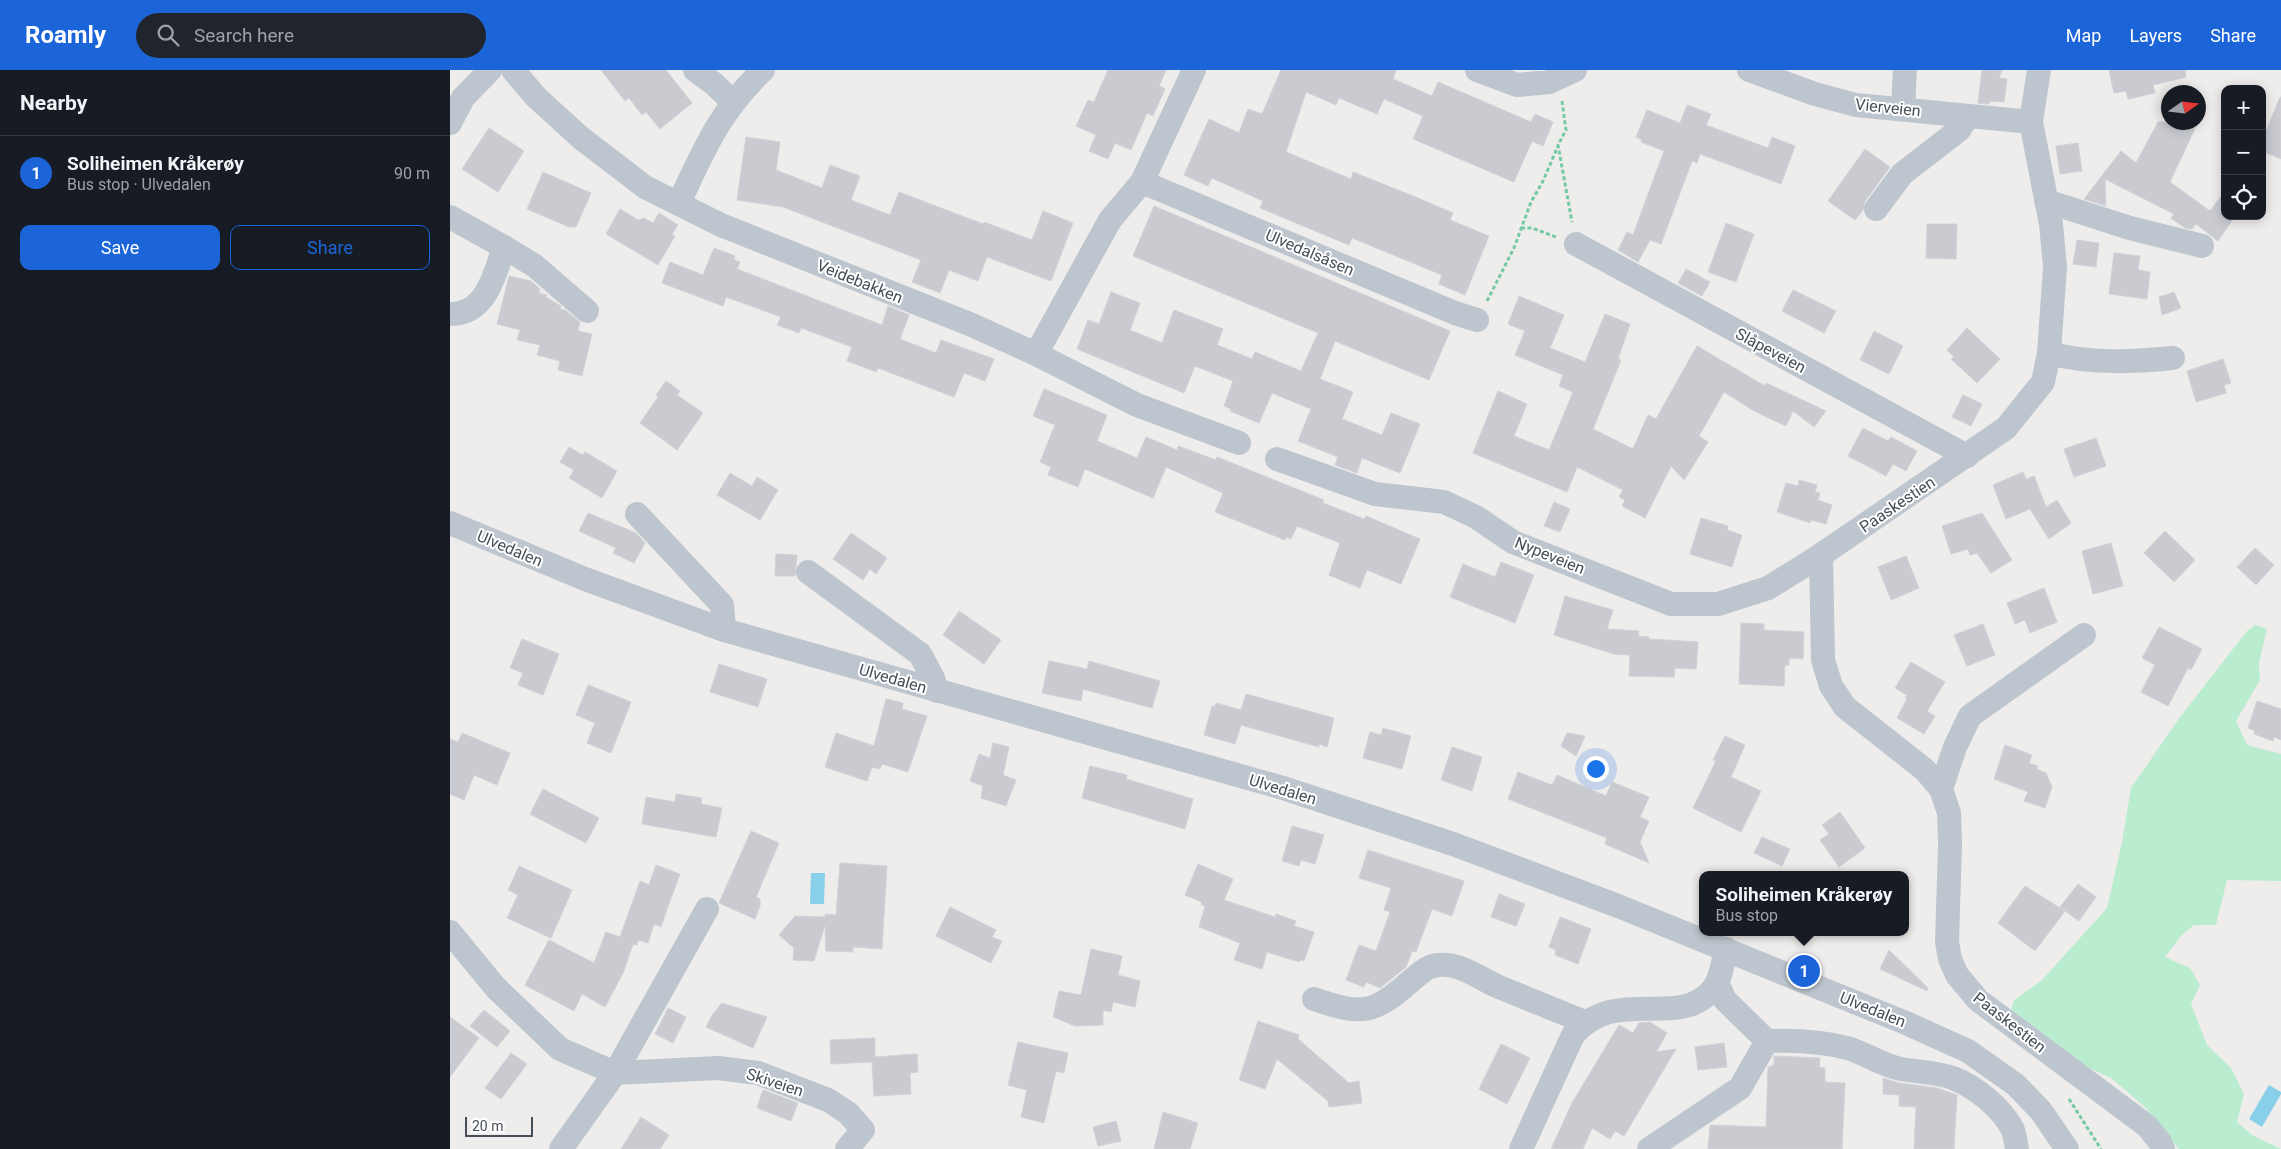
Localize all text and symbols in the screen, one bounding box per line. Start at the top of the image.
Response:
search box [136,13,486,58]
text: Roamly [25,21,106,49]
icon: search [154,21,182,49]
text: Search here [194,24,294,47]
text: Map [2066,25,2101,46]
text: Layers [2129,25,2182,46]
text: Share [2210,25,2256,46]
north arrow [2161,85,2206,130]
map controls [2221,85,2266,220]
button: + [2221,85,2266,130]
text: Nearby [20,91,87,115]
street label: Vierveien [1854,95,1921,120]
button: − [2221,130,2266,175]
text: Soliheimen Kråkerøy [67,152,244,175]
text: 1 [31,164,41,183]
text: 90 m [394,164,430,183]
text: Bus stop · Ulvedalen [67,175,211,194]
button: locate [2221,175,2266,220]
button: Save [20,225,220,270]
button: Share [230,225,430,270]
street label: Ulvedalsåsen [1263,225,1357,280]
street label: Veidebakken [814,256,905,307]
street label: Slåpeveien [1732,324,1809,377]
street label: Paaskestien [1856,472,1939,537]
street label: Ulvedalen [474,526,545,571]
street label: Nypeveien [1512,533,1588,578]
street label: Ulvedalen [857,660,929,697]
your location [1583,756,1609,782]
street label: Ulvedalen [1247,770,1319,809]
popup [1699,871,1909,936]
text: Soliheimen Kråkerøy [1716,883,1892,906]
text: Bus stop [1716,906,1778,925]
pin: 1 [1788,952,1820,990]
street label: Ulvedalen [1837,988,1909,1031]
street label: Paaskestien [1970,988,2050,1057]
street label: Skiveien [744,1064,806,1101]
scale bar [465,1114,532,1137]
text: 20 m [472,1118,504,1134]

